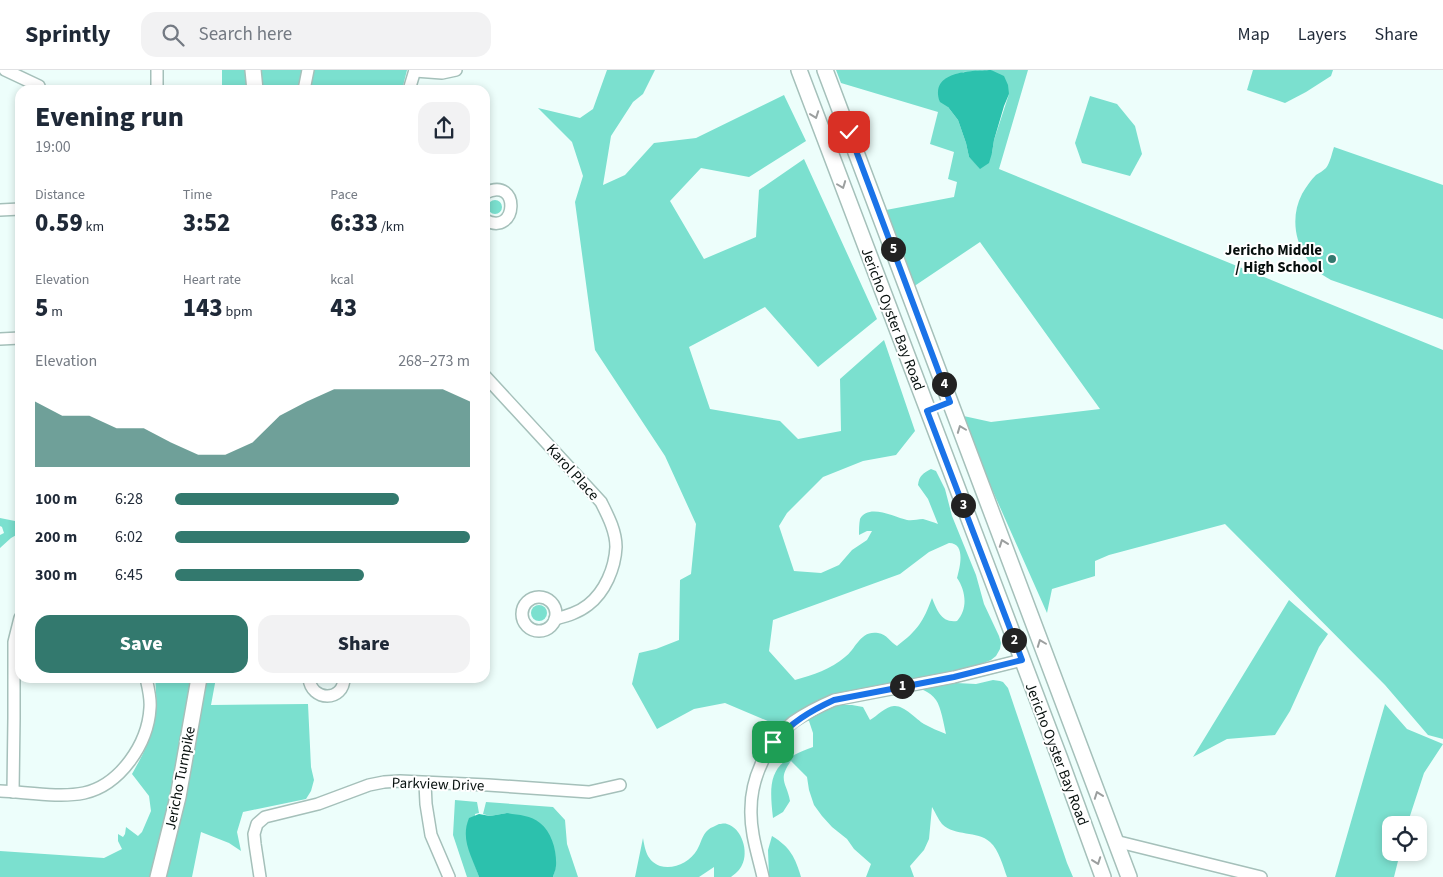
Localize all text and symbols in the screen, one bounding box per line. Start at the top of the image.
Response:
search box [141,12,491,57]
text: Sprintly [25,17,111,52]
icon: search [159,21,187,49]
text: Search here [199,21,292,48]
text: Map [1238,22,1270,47]
text: Layers [1298,22,1347,47]
text: Share [1375,22,1418,47]
text: Evening run [35,97,184,137]
button: share [418,102,470,154]
one-way arrow [810,110,820,118]
pin [828,111,870,153]
icon: check [835,118,863,146]
text: 19:00 [35,136,71,158]
one-way arrow [836,181,846,189]
text: Distance [35,185,85,205]
text: Time [183,185,212,205]
text: Pace [330,185,358,205]
text: 0.59 [35,205,83,241]
text: 3:52 [183,205,230,241]
text: 6:33 [330,205,378,241]
text: km [83,217,104,237]
text: /km [378,217,404,237]
pin: 5 [880,236,906,262]
text: 5 [890,239,897,259]
place label: Jericho Middle / High School [1225,240,1323,278]
street label: Jericho Oyster Bay Road [856,245,930,394]
marker: Jericho Middle / High School [1326,253,1338,265]
text: Elevation [35,270,90,290]
text: Heart rate [183,270,241,290]
text: kcal [330,270,354,290]
text: 5 [35,290,48,326]
text: 143 [183,290,223,326]
text: 43 [330,290,357,326]
text: m [48,302,63,322]
text: bpm [223,302,253,322]
text: Elevation [35,350,97,372]
text: 268–273 m [398,350,470,372]
pin: 4 [932,372,956,396]
text: 4 [941,374,948,394]
one-way arrow [957,426,967,434]
street label: Karol Place [541,439,604,505]
text: 100 m [35,488,77,510]
text: 6:28 [115,488,143,510]
pin: 3 [950,492,976,518]
text: 3 [960,495,967,515]
text: 200 m [35,526,77,548]
text: 6:02 [115,526,143,548]
one-way arrow [999,539,1010,548]
text: 300 m [35,564,77,586]
text: 6:45 [115,564,143,586]
button: Save [35,615,248,673]
button: Share [258,615,470,673]
pin: 2 [1002,628,1026,652]
text: 2 [1011,630,1018,650]
one-way arrow [1037,639,1047,648]
pin: 1 [890,674,914,698]
text: 1 [899,676,906,696]
street label: Jericho Oyster Bay Road [1020,680,1094,829]
pin [752,721,794,763]
street label: Jericho Turnpike [160,724,201,832]
icon: arrive [759,728,787,756]
street label: Parkview Drive [391,772,485,797]
one-way arrow [1094,791,1104,800]
map controls [1382,816,1427,861]
button: locate [1382,816,1427,861]
one-way arrow [1091,856,1101,865]

